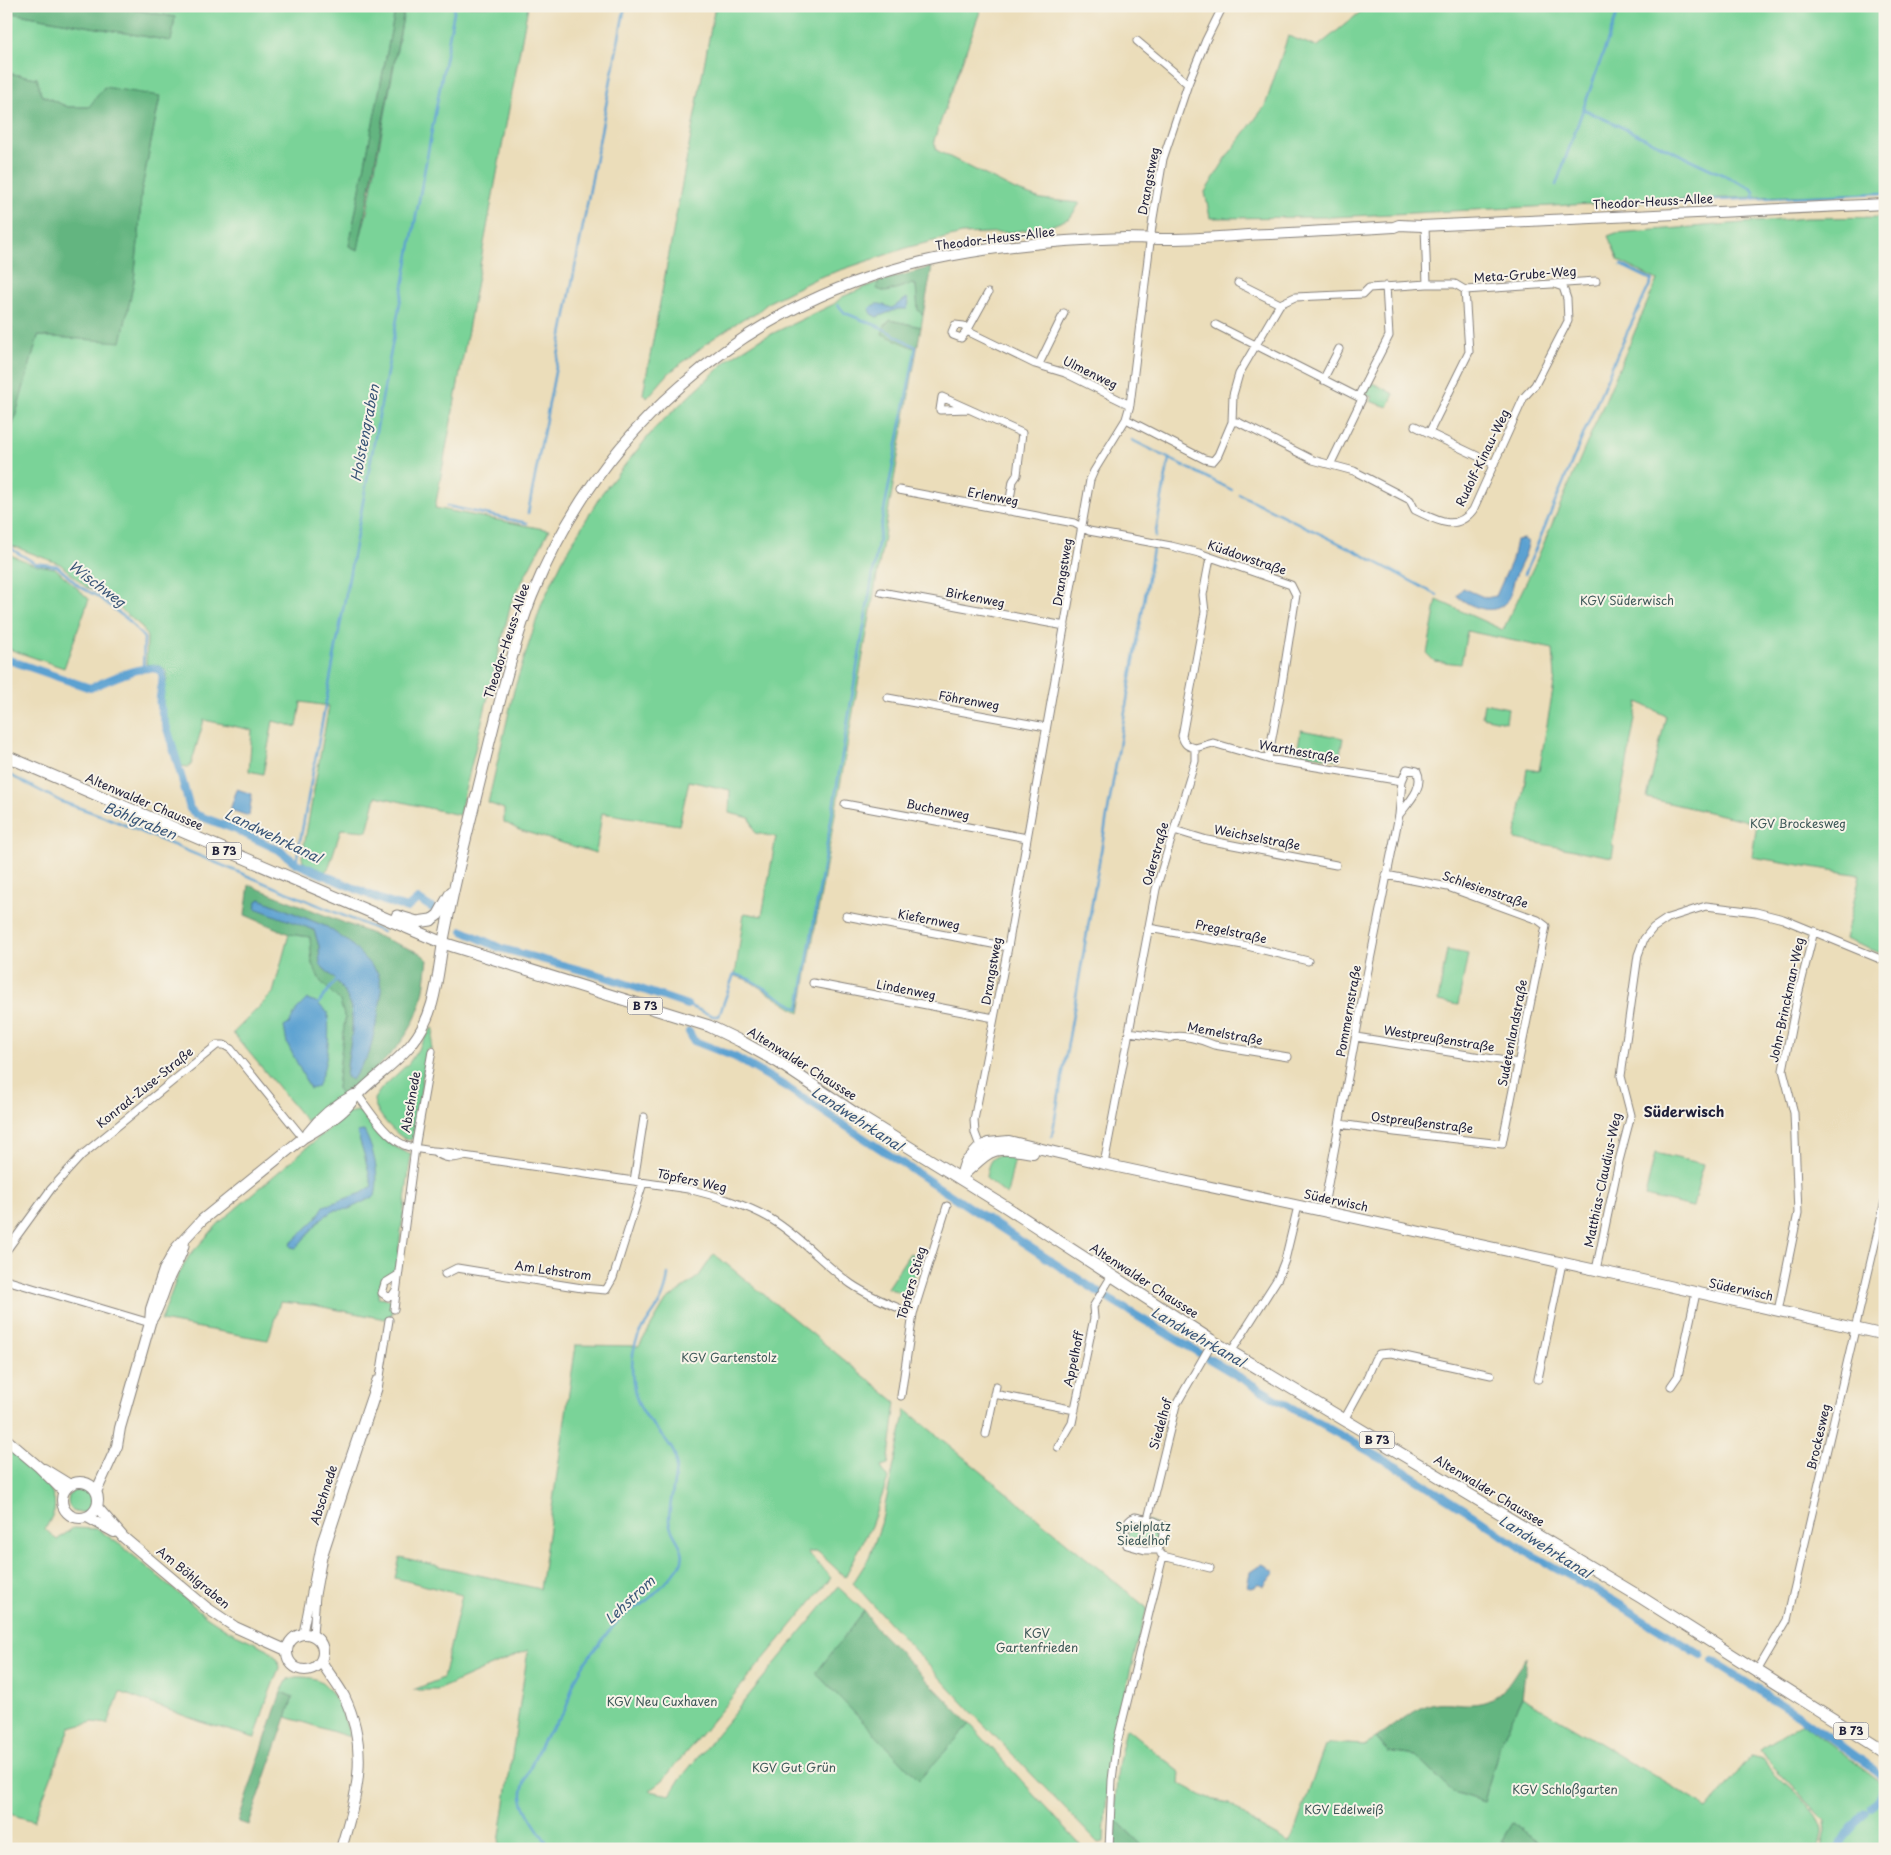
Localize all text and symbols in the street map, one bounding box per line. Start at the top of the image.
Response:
street label: Drangstweg [1133,145,1163,216]
street label: Theodor-Heuss-Allee [1592,189,1714,213]
street label: Theodor-Heuss-Allee [934,222,1056,254]
street label: Meta-Grube-Weg [1473,261,1577,287]
street label: Ulmenweg [1060,351,1121,393]
water label: Holstengraben [345,381,384,483]
street label: Rudolf-Kinau-Weg [1451,406,1514,509]
street label: Erlenweg [966,482,1020,510]
street label: Küddowstraße [1206,535,1289,579]
street label: Drangstweg [1048,537,1076,607]
water label: Wischweg [64,555,131,613]
street label: Theodor-Heuss-Allee [479,580,533,701]
street label: Birkenweg [944,582,1007,612]
park label: KGV Süderwisch [1580,591,1674,609]
street label: Föhrenweg [937,686,1001,714]
street label: Warthestraße [1257,735,1341,767]
street label: Altenwalder Chaussee [83,768,206,834]
street label: Buchenweg [905,794,971,824]
water label: Böhlgraben [101,796,181,845]
water label: Landwehrkanal [221,803,327,869]
park label: KGV Brockesweg [1750,814,1846,832]
street label: Oderstraße [1137,820,1173,888]
street label: Weichselstraße [1213,820,1302,854]
road number: B 73 [206,842,242,859]
street label: Schlesienstraße [1440,866,1531,912]
street label: Kiefernweg [897,904,962,934]
street label: Pregelstraße [1194,915,1269,947]
street label: Drangstweg [976,935,1006,1006]
street label: John-Brinckman-Weg [1764,936,1808,1064]
street label: Pommernstraße [1331,963,1365,1058]
street label: Lindenweg [875,974,937,1004]
street label: Sudetenlandstraße [1493,978,1531,1088]
road number: B 73 [628,998,662,1014]
street label: Memelstraße [1186,1017,1264,1049]
street label: Westpreußenstraße [1382,1020,1496,1056]
street label: Altenwalder Chaussee [744,1022,861,1104]
street label: Konrad-Zuse-Straße [92,1042,197,1132]
street label: Abschnede [396,1069,424,1134]
water label: Landwehrkanal [807,1081,909,1157]
district label: Süderwisch [1644,1101,1724,1122]
street label: Ostpreußenstraße [1370,1107,1474,1137]
street label: Matthias-Claudius-Weg [1579,1111,1625,1249]
street label: Töpfers Weg [656,1164,729,1196]
street label: Süderwisch [1302,1184,1370,1216]
street label: Altenwalder Chaussee [1087,1238,1202,1322]
street label: Töpfers Stieg [892,1244,930,1321]
street label: Am Lehstrom [514,1256,593,1284]
street label: Süderwisch [1707,1273,1775,1305]
water label: Landwehrkanal [1147,1301,1251,1373]
street label: Appelhoff [1058,1328,1088,1388]
park label: KGV Gartenstolz [681,1348,777,1366]
street label: Siedelhof [1144,1395,1176,1451]
street label: Brockesweg [1802,1402,1834,1472]
road number: B 73 [1360,1432,1394,1448]
street label: Altenwalder Chaussee [1431,1450,1548,1530]
street label: Abschnede [305,1462,341,1527]
water label: Landwehrkanal [1495,1510,1597,1584]
park label: Spielplatz Siedelhof [1115,1517,1171,1549]
street label: Am Böhlgraben [153,1542,234,1613]
water label: Lehstrom [600,1570,660,1628]
park label: KGV Gartenfrieden [996,1624,1078,1656]
park label: KGV Neu Cuxhaven [607,1692,717,1710]
road number: B 73 [1834,1722,1868,1740]
park label: KGV Gut Grün [752,1758,836,1776]
park label: KGV Schloßgarten [1512,1780,1618,1798]
park label: KGV Edelweiß [1304,1800,1384,1818]

